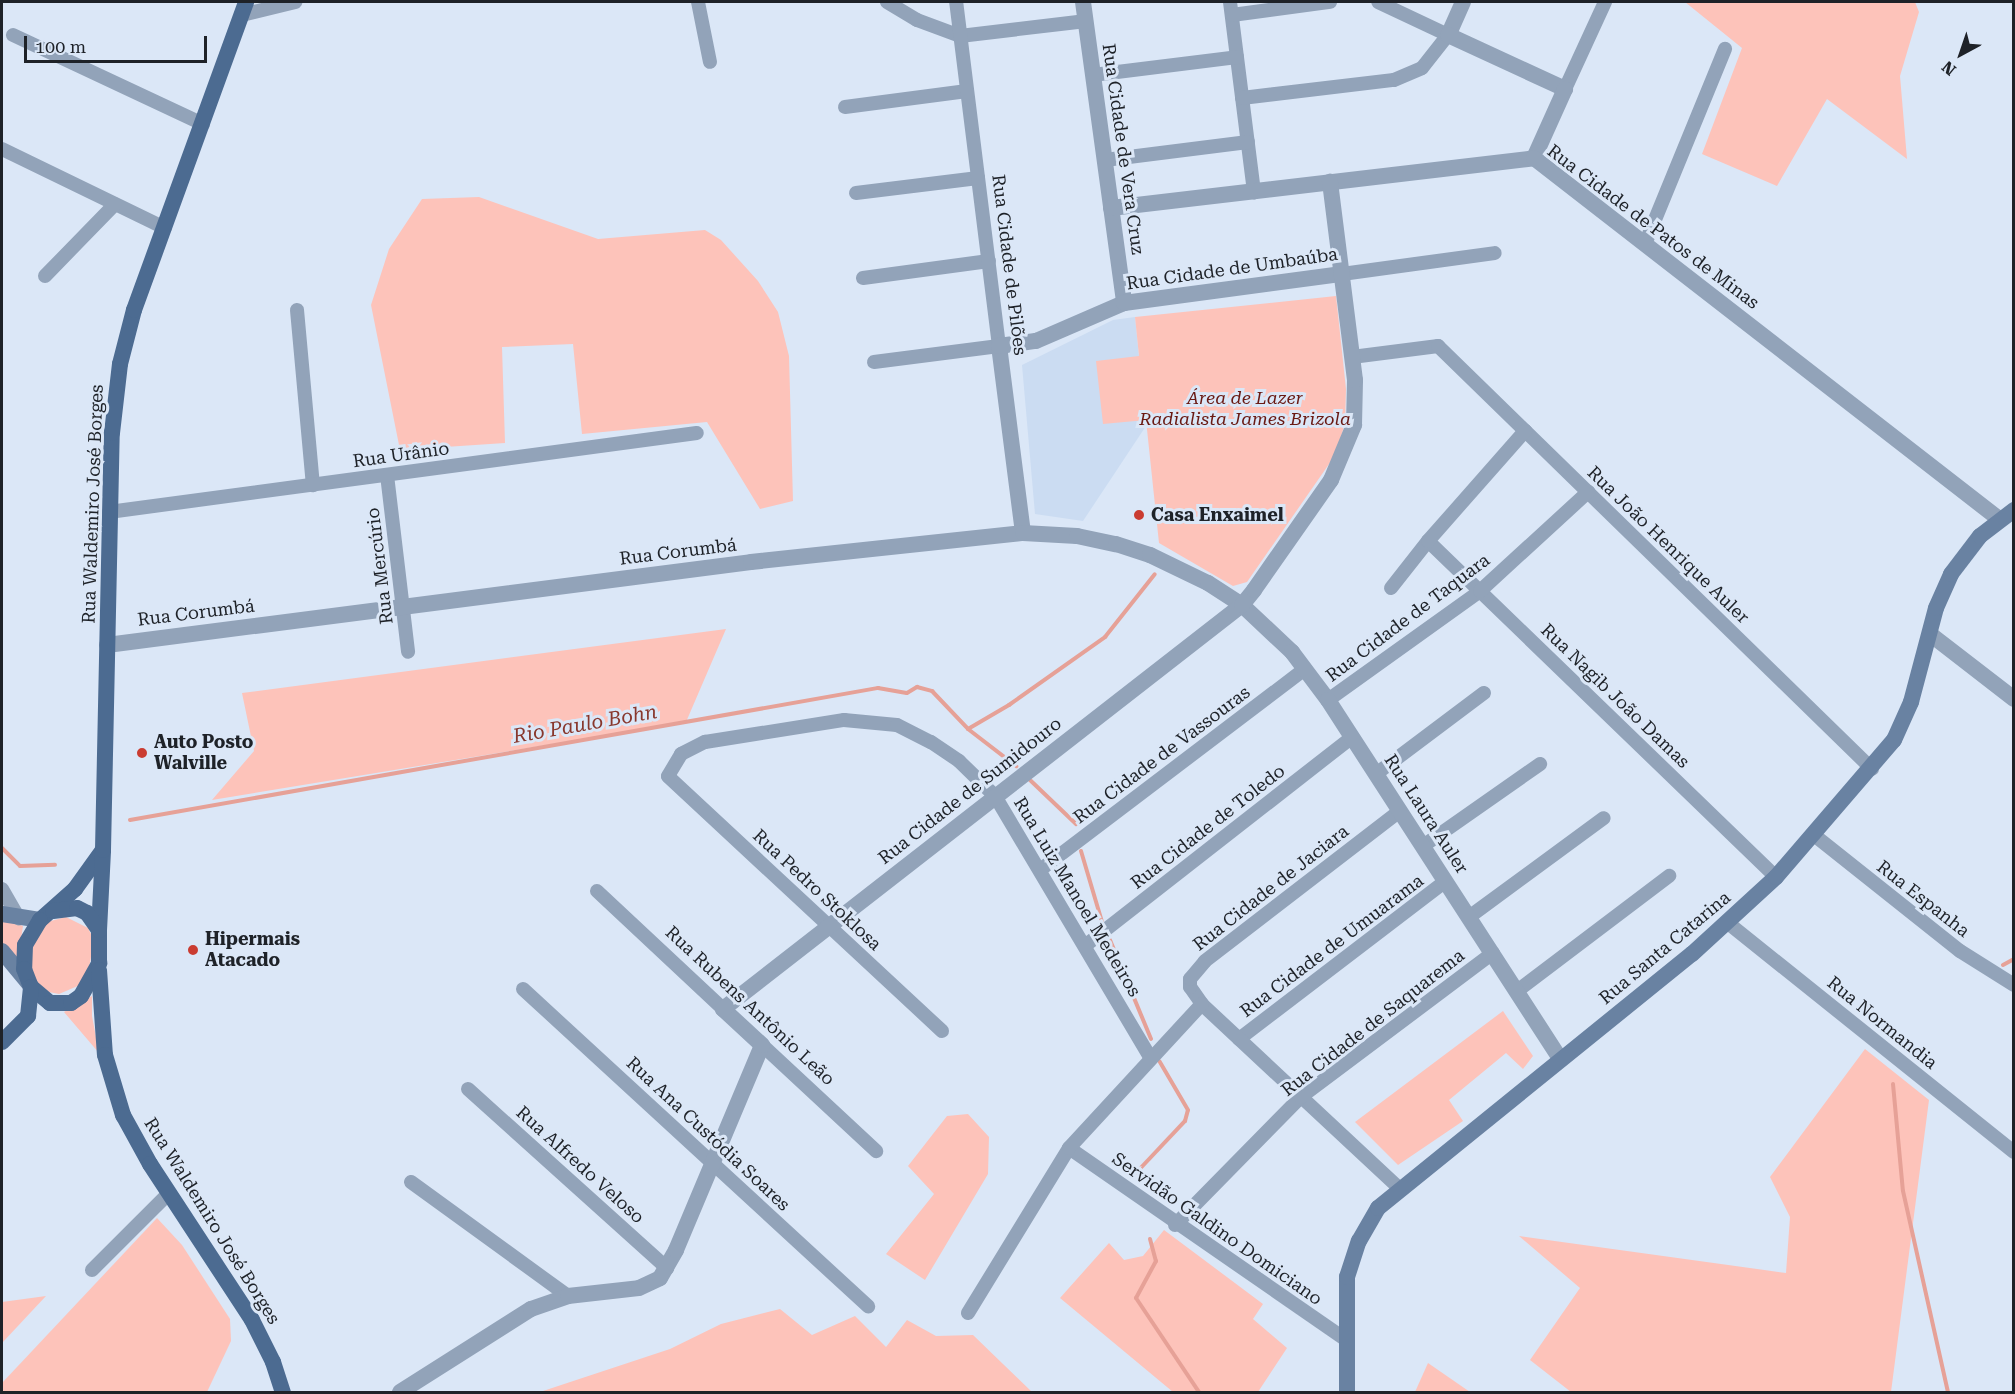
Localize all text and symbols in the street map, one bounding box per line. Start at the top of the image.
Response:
scale bar [27,24,210,62]
north arrow [1931,24,1991,84]
text: 100 m [35,36,86,57]
street label: Rua Cidade de Vera Cruz [1098,42,1148,256]
text: N [1938,57,1960,79]
street label: Rua Cidade de Patos de Minas [1543,140,1763,314]
street label: Rua Cidade de Pilões [987,173,1031,357]
street label: Rua Cidade de Umbaúba [1125,243,1339,295]
street label: Rua Waldemiro José Borges [78,384,108,624]
park label: Área de Lazer Radialista James Brizola [1139,388,1351,430]
street label: Rua Urânio [351,438,451,472]
street label: Rua João Henrique Auler [1583,462,1753,628]
place label: Casa Enxaimel [1151,504,1284,526]
street label: Rua Mercúrio [362,506,398,626]
marker: Casa Enxaimel [1132,508,1146,522]
street label: Rua Corumbá [618,534,738,570]
street label: Rua Cidade de Taquara [1322,549,1494,687]
street label: Rua Corumbá [136,595,256,631]
street label: Rua Nagib João Damas [1536,619,1694,773]
street label: Rua Cidade de Vassouras [1069,682,1255,828]
water label: Rio Paulo Bohn [511,700,659,748]
street label: Rua Cidade de Sumidouro [874,713,1066,869]
place label: Auto Posto Walville [154,732,253,774]
marker: Auto Posto Walville [135,746,149,760]
street label: Rua Laura Auler [1379,750,1473,878]
street label: Rua Cidade de Toledo [1127,760,1289,894]
street label: Rua Luiz Manoel Medeiros [1009,793,1145,1001]
street label: Rua Cidade de Jaciara [1189,821,1353,955]
street label: Rua Pedro Stoklosa [748,825,886,955]
street label: Rua Espanha [1872,856,1974,942]
street label: Rua Cidade de Umuarama [1236,870,1428,1022]
street label: Rua Santa Catarina [1595,887,1735,1009]
street label: Rua Rubens Antônio Leão [661,922,839,1090]
place label: Hipermais Atacado [205,929,300,972]
marker: Hipermais Atacado [186,943,200,957]
street label: Rua Cidade de Saquarema [1277,945,1469,1101]
street label: Rua Normandia [1823,972,1941,1074]
street label: Rua Ana Custódia Soares [622,1052,794,1216]
street label: Rua Alfredo Veloso [512,1102,648,1228]
street label: Rua Waldemiro José Borges [139,1114,285,1328]
street label: Servidão Galdino Domiciano [1108,1148,1326,1310]

